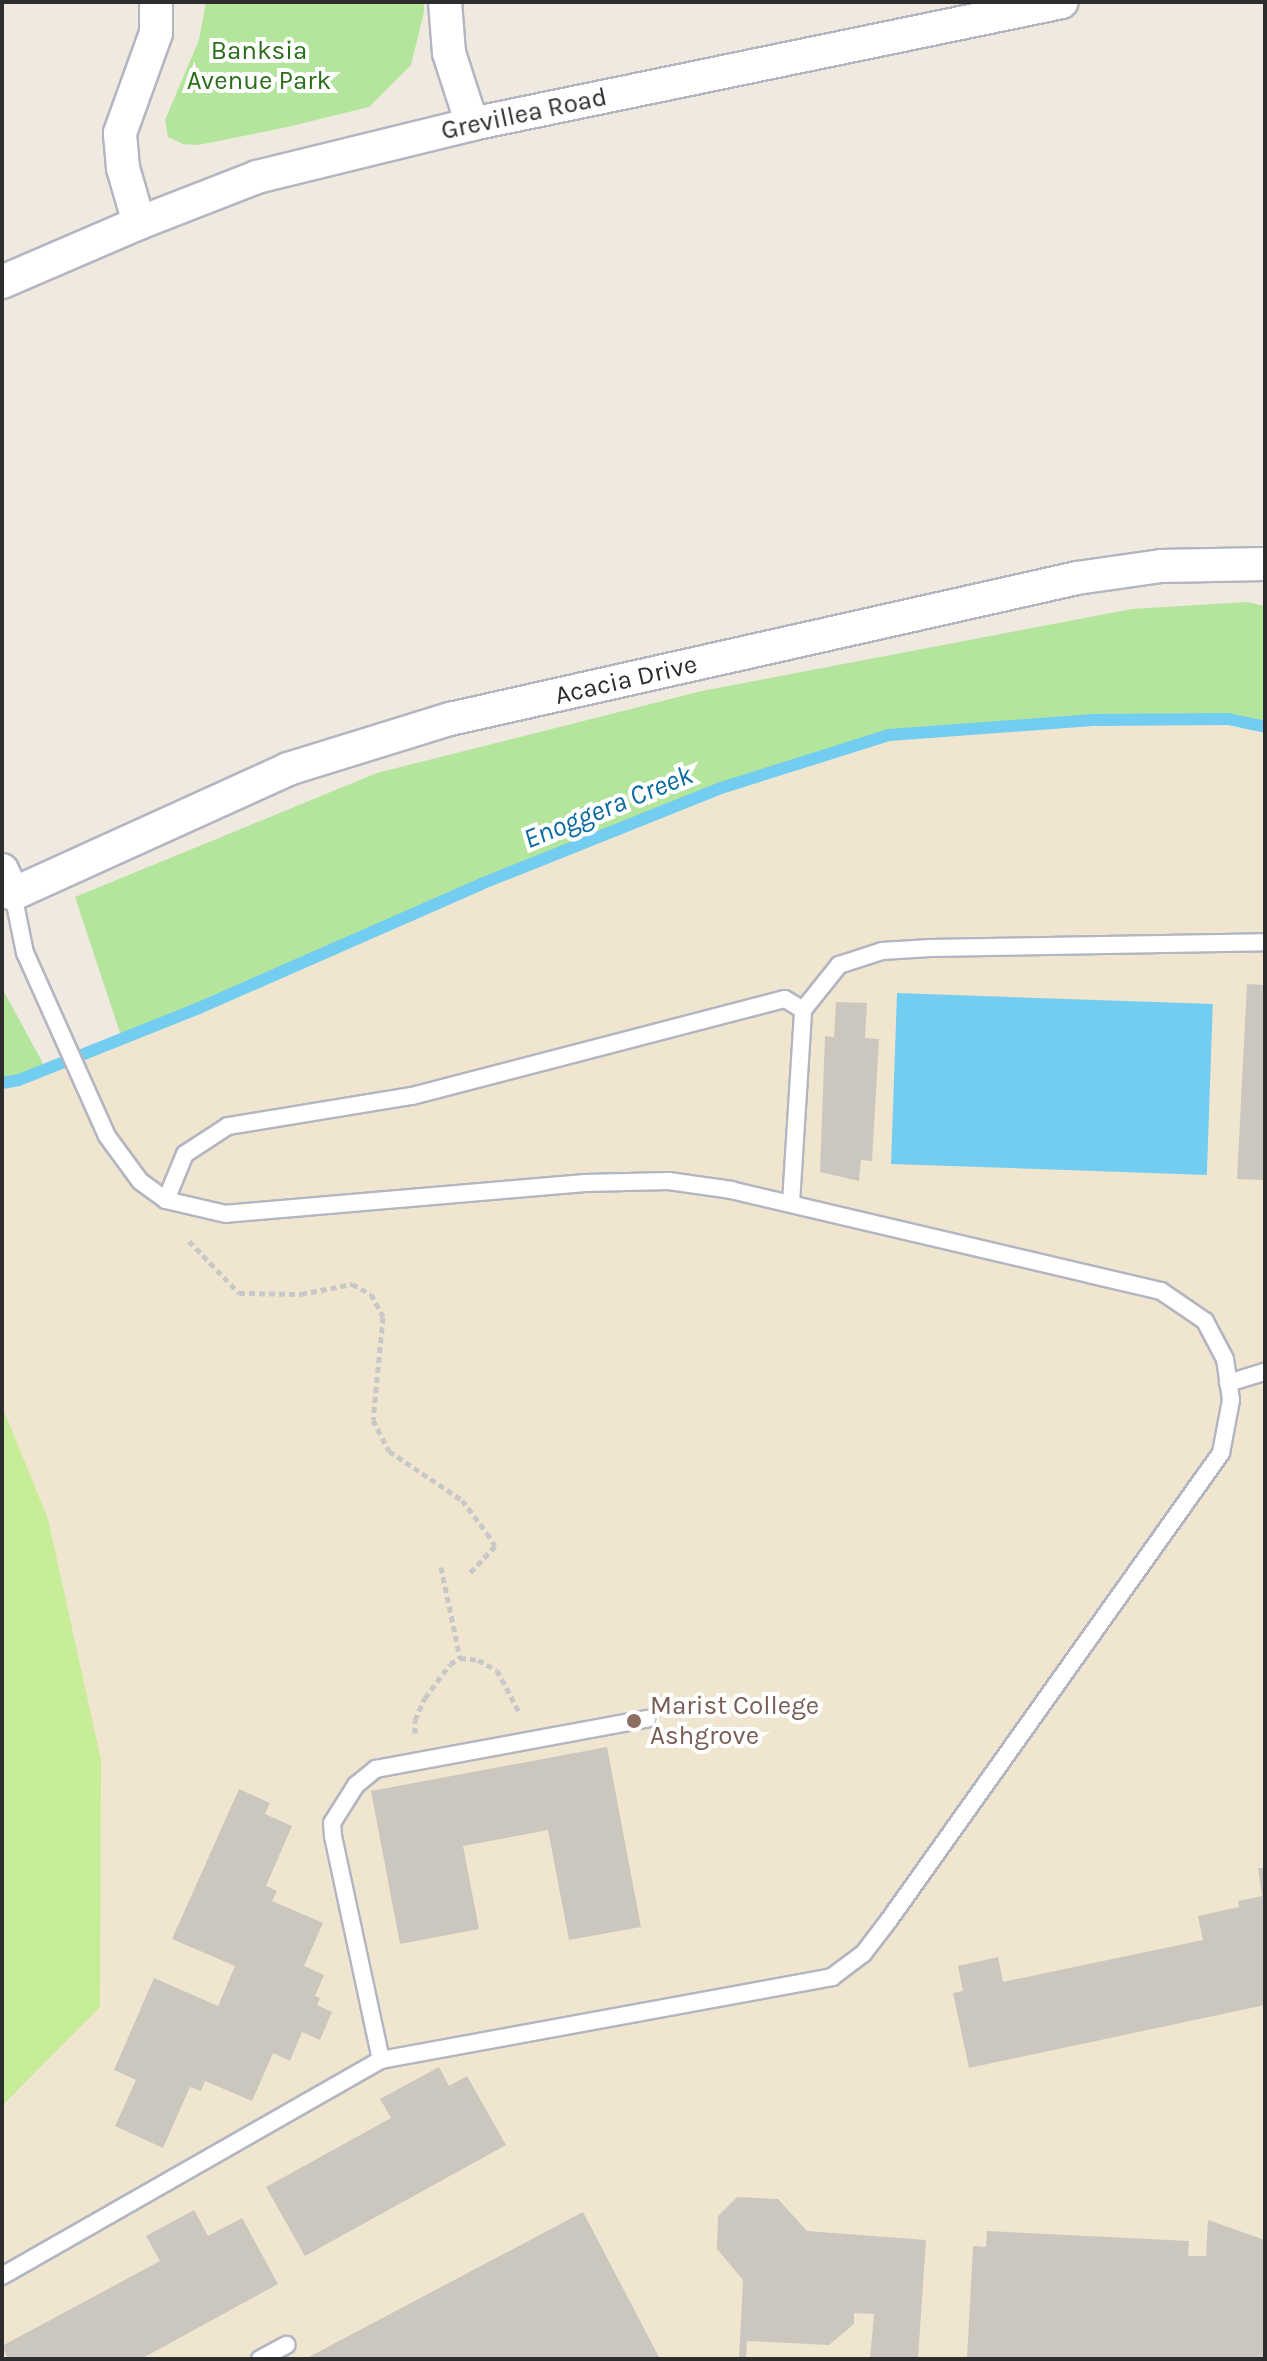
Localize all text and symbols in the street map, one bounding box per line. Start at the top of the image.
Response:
park label: Banksia Avenue Park [187,35,331,96]
street label: Grevillea Road [438,81,610,147]
street label: Acacia Drive [552,648,700,712]
water label: Enoggera Creek [519,758,697,856]
place label: Marist College Ashgrove [650,1690,819,1752]
marker: Marist College Ashgrove [625,1712,643,1730]

